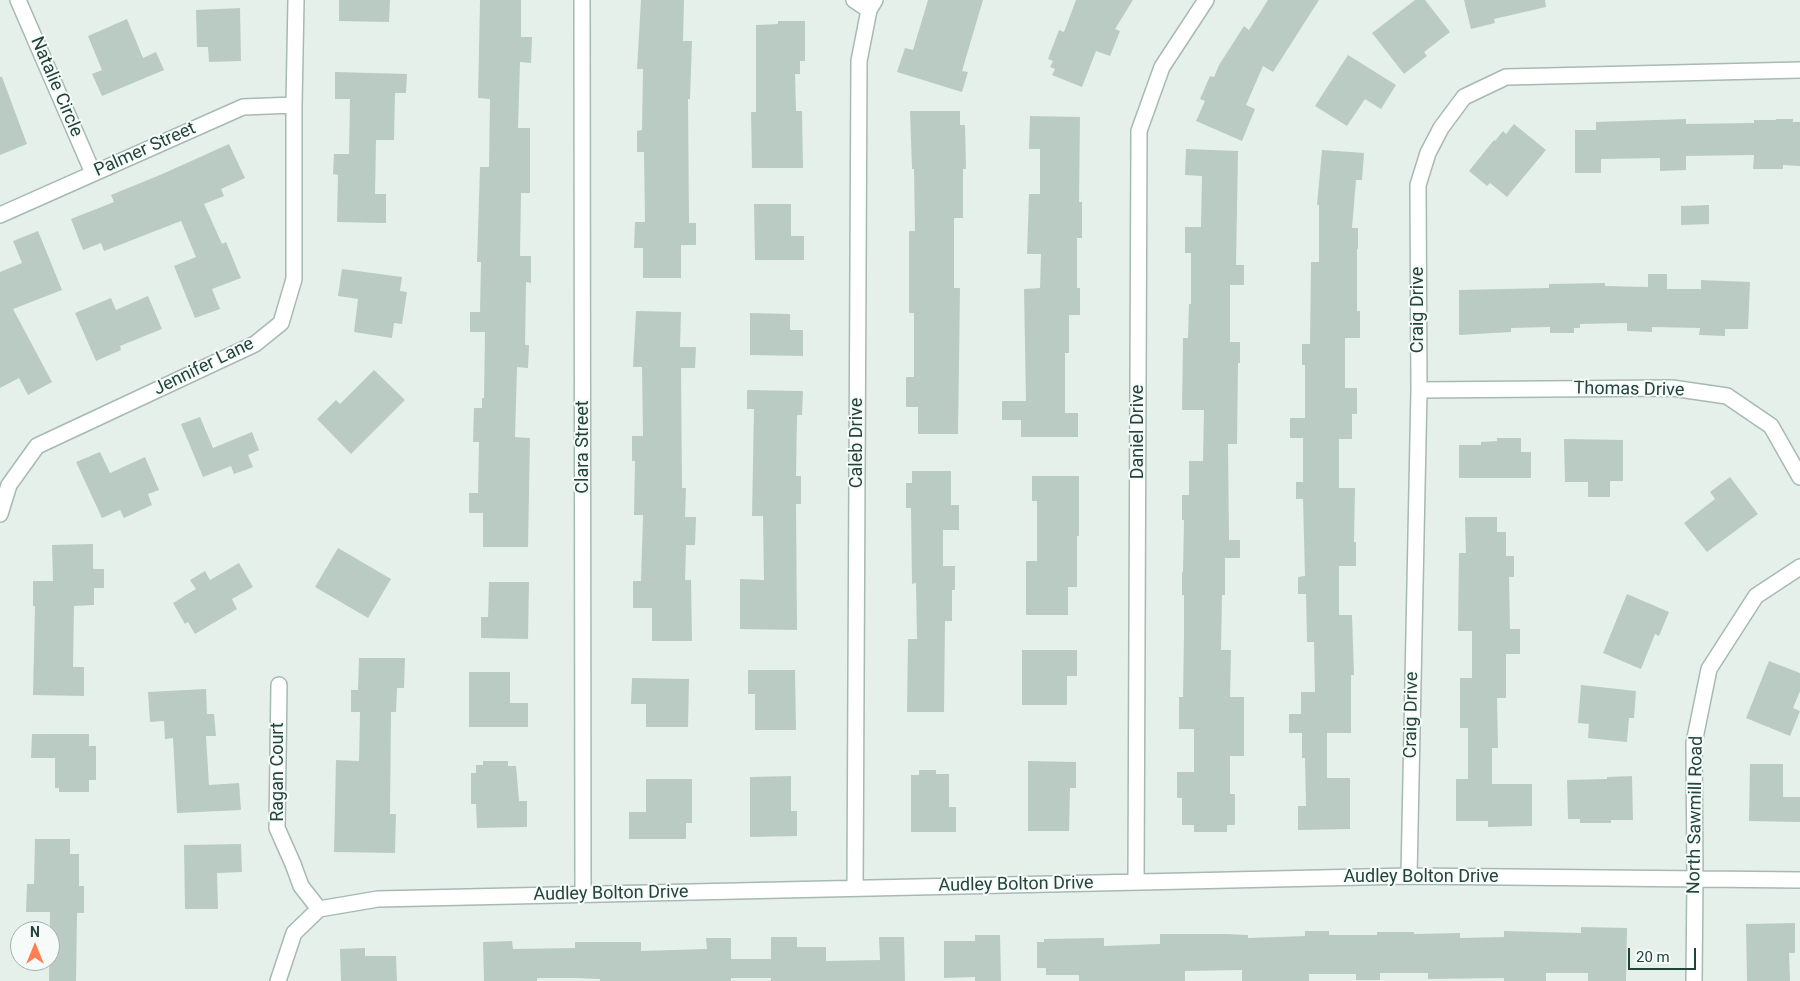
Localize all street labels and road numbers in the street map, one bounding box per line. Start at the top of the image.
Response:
street label: Natalie Circle [25,34,87,140]
street label: Palmer Street [91,118,199,182]
street label: Craig Drive [1407,267,1429,353]
street label: Jennifer Lane [150,333,258,401]
street label: Thomas Drive [1573,378,1685,402]
street label: Daniel Drive [1127,385,1149,479]
street label: Caleb Drive [846,398,868,488]
street label: Clara Street [572,400,594,494]
street label: Craig Drive [1400,671,1424,759]
street label: Ragan Court [267,722,289,822]
street label: North Sawmill Road [1684,736,1708,894]
street label: Audley Bolton Drive [1343,866,1499,888]
street label: Audley Bolton Drive [938,873,1094,897]
street label: Audley Bolton Drive [533,882,689,906]

